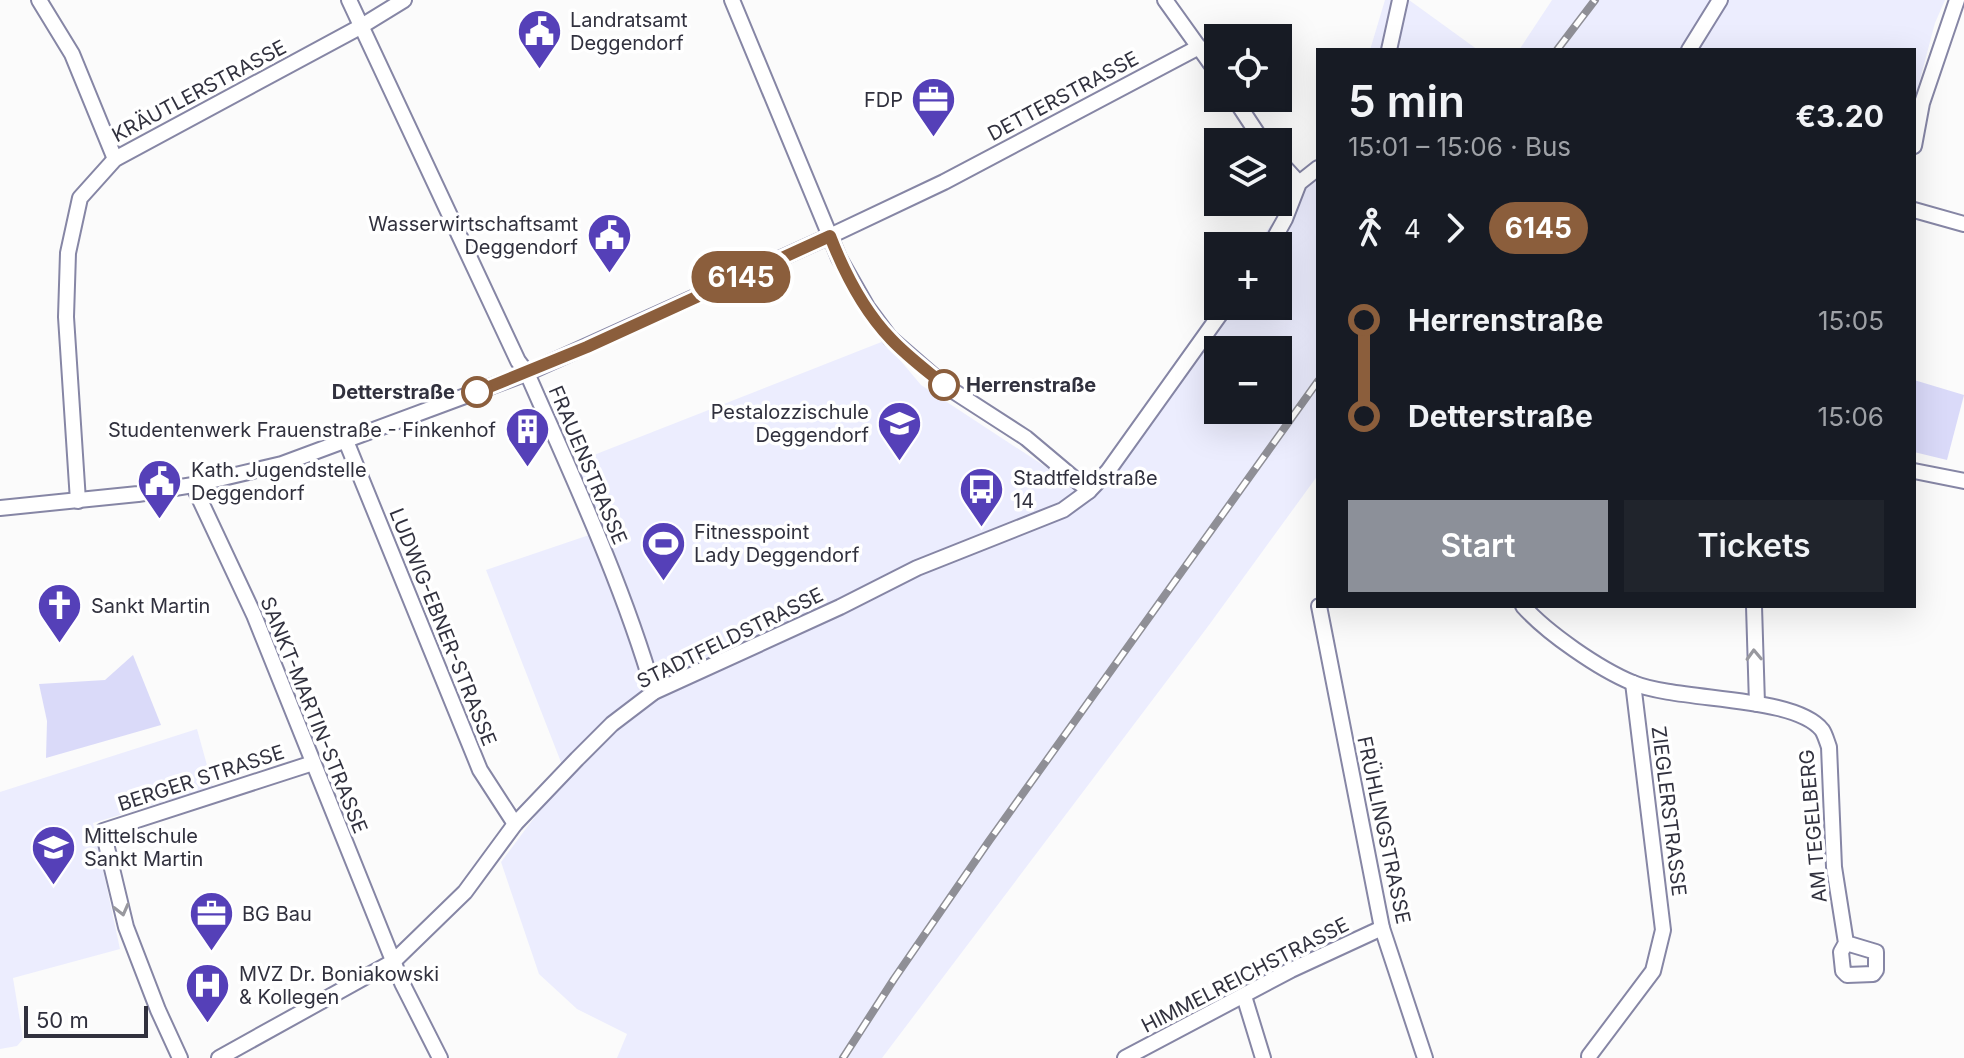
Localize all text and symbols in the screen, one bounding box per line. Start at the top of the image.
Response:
public building icon: Landratsamt Deggendorf [515,8,563,71]
place label: Landratsamt Deggendorf [570,8,688,55]
map controls [1204,24,1292,424]
button: locate [1204,24,1292,112]
street label: KRÄUTLERSTRASSE [108,35,290,147]
street label: DETTERSTRASSE [984,46,1142,146]
text: 5 min [1348,74,1465,128]
office icon: FDP [910,76,958,139]
place label: FDP [864,88,903,112]
text: €3.20 [1796,98,1884,134]
button: layers [1204,128,1292,216]
text: 15:01 – 15:06 · Bus [1348,131,1571,162]
icon: walk [1348,206,1392,250]
icon: forward [1433,206,1477,250]
public building icon: Wasserwirtschaftsamt Deggendorf [585,211,633,274]
text: 6145 [1505,211,1572,245]
place label: Wasserwirtschaftsamt Deggendorf [368,212,579,259]
text: 4 [1404,213,1421,244]
button: + [1204,232,1292,320]
line badge: 6145 [685,251,797,303]
text: 6145 [707,260,775,294]
text: Herrenstraße [1408,302,1603,338]
text: 15:05 [1818,305,1884,336]
button: − [1204,336,1292,424]
marker: Herrenstraße [929,370,959,400]
place label: Herrenstraße [966,373,1096,397]
marker: Detterstraße [462,377,492,407]
place label: Detterstraße [332,380,455,404]
street label: FRAUENSTRASSE [544,382,632,548]
text: Detterstraße [1408,398,1593,434]
place label: Pestalozzischule Deggendorf [711,400,870,447]
school or university icon: Pestalozzischule Deggendorf [876,400,924,463]
text: 15:06 [1818,401,1884,432]
building icon: Studentenwerk Frauenstraße - Finkenhof [503,406,551,469]
place label: Studentenwerk Frauenstraße - Finkenhof [108,418,497,442]
public building icon: Kath. Jugendstelle Deggendorf [136,458,184,521]
place label: Kath. Jugendstelle Deggendorf [191,458,367,505]
bus stop icon: Stadtfeldstraße 14 [958,466,1006,529]
place label: Stadtfeldstraße 14 [1013,466,1158,513]
button: Start [1348,500,1608,592]
button: Tickets [1624,500,1884,592]
street label: LUDWIG-EBNER-STRASSE [384,505,502,749]
sports icon: Fitnesspoint Lady Deggendorf [639,520,687,583]
place label: Fitnesspoint Lady Deggendorf [694,520,860,567]
church icon: Sankt Martin [36,582,84,645]
street label: STADTFELDSTRASSE [633,582,827,694]
street label: SANKT-MARTIN-STRASSE [255,593,373,837]
place label: Sankt Martin [91,594,210,618]
one-way arrow [1746,648,1763,661]
street label: ZIEGLERSTRASSE [1647,725,1691,897]
street label: FRÜHLINGSTRASSE [1352,734,1416,926]
street label: BERGER STRASSE [115,740,287,816]
street label: AM TEGELBERG [1794,748,1832,904]
school or university icon: Mittelschule Sankt Martin [29,823,77,886]
place label: Mittelschule Sankt Martin [84,824,203,871]
office icon: BG Bau [187,890,235,953]
place label: BG Bau [242,902,312,926]
one-way arrow [112,903,129,916]
street label: HIMMELREICHSTRASSE [1137,912,1353,1038]
hospital icon: MVZ Dr. Boniakowski & Kollegen [184,962,232,1025]
place label: MVZ Dr. Boniakowski & Kollegen [239,962,439,1009]
scale bar [24,1002,148,1038]
text: 50 m [36,1007,89,1033]

